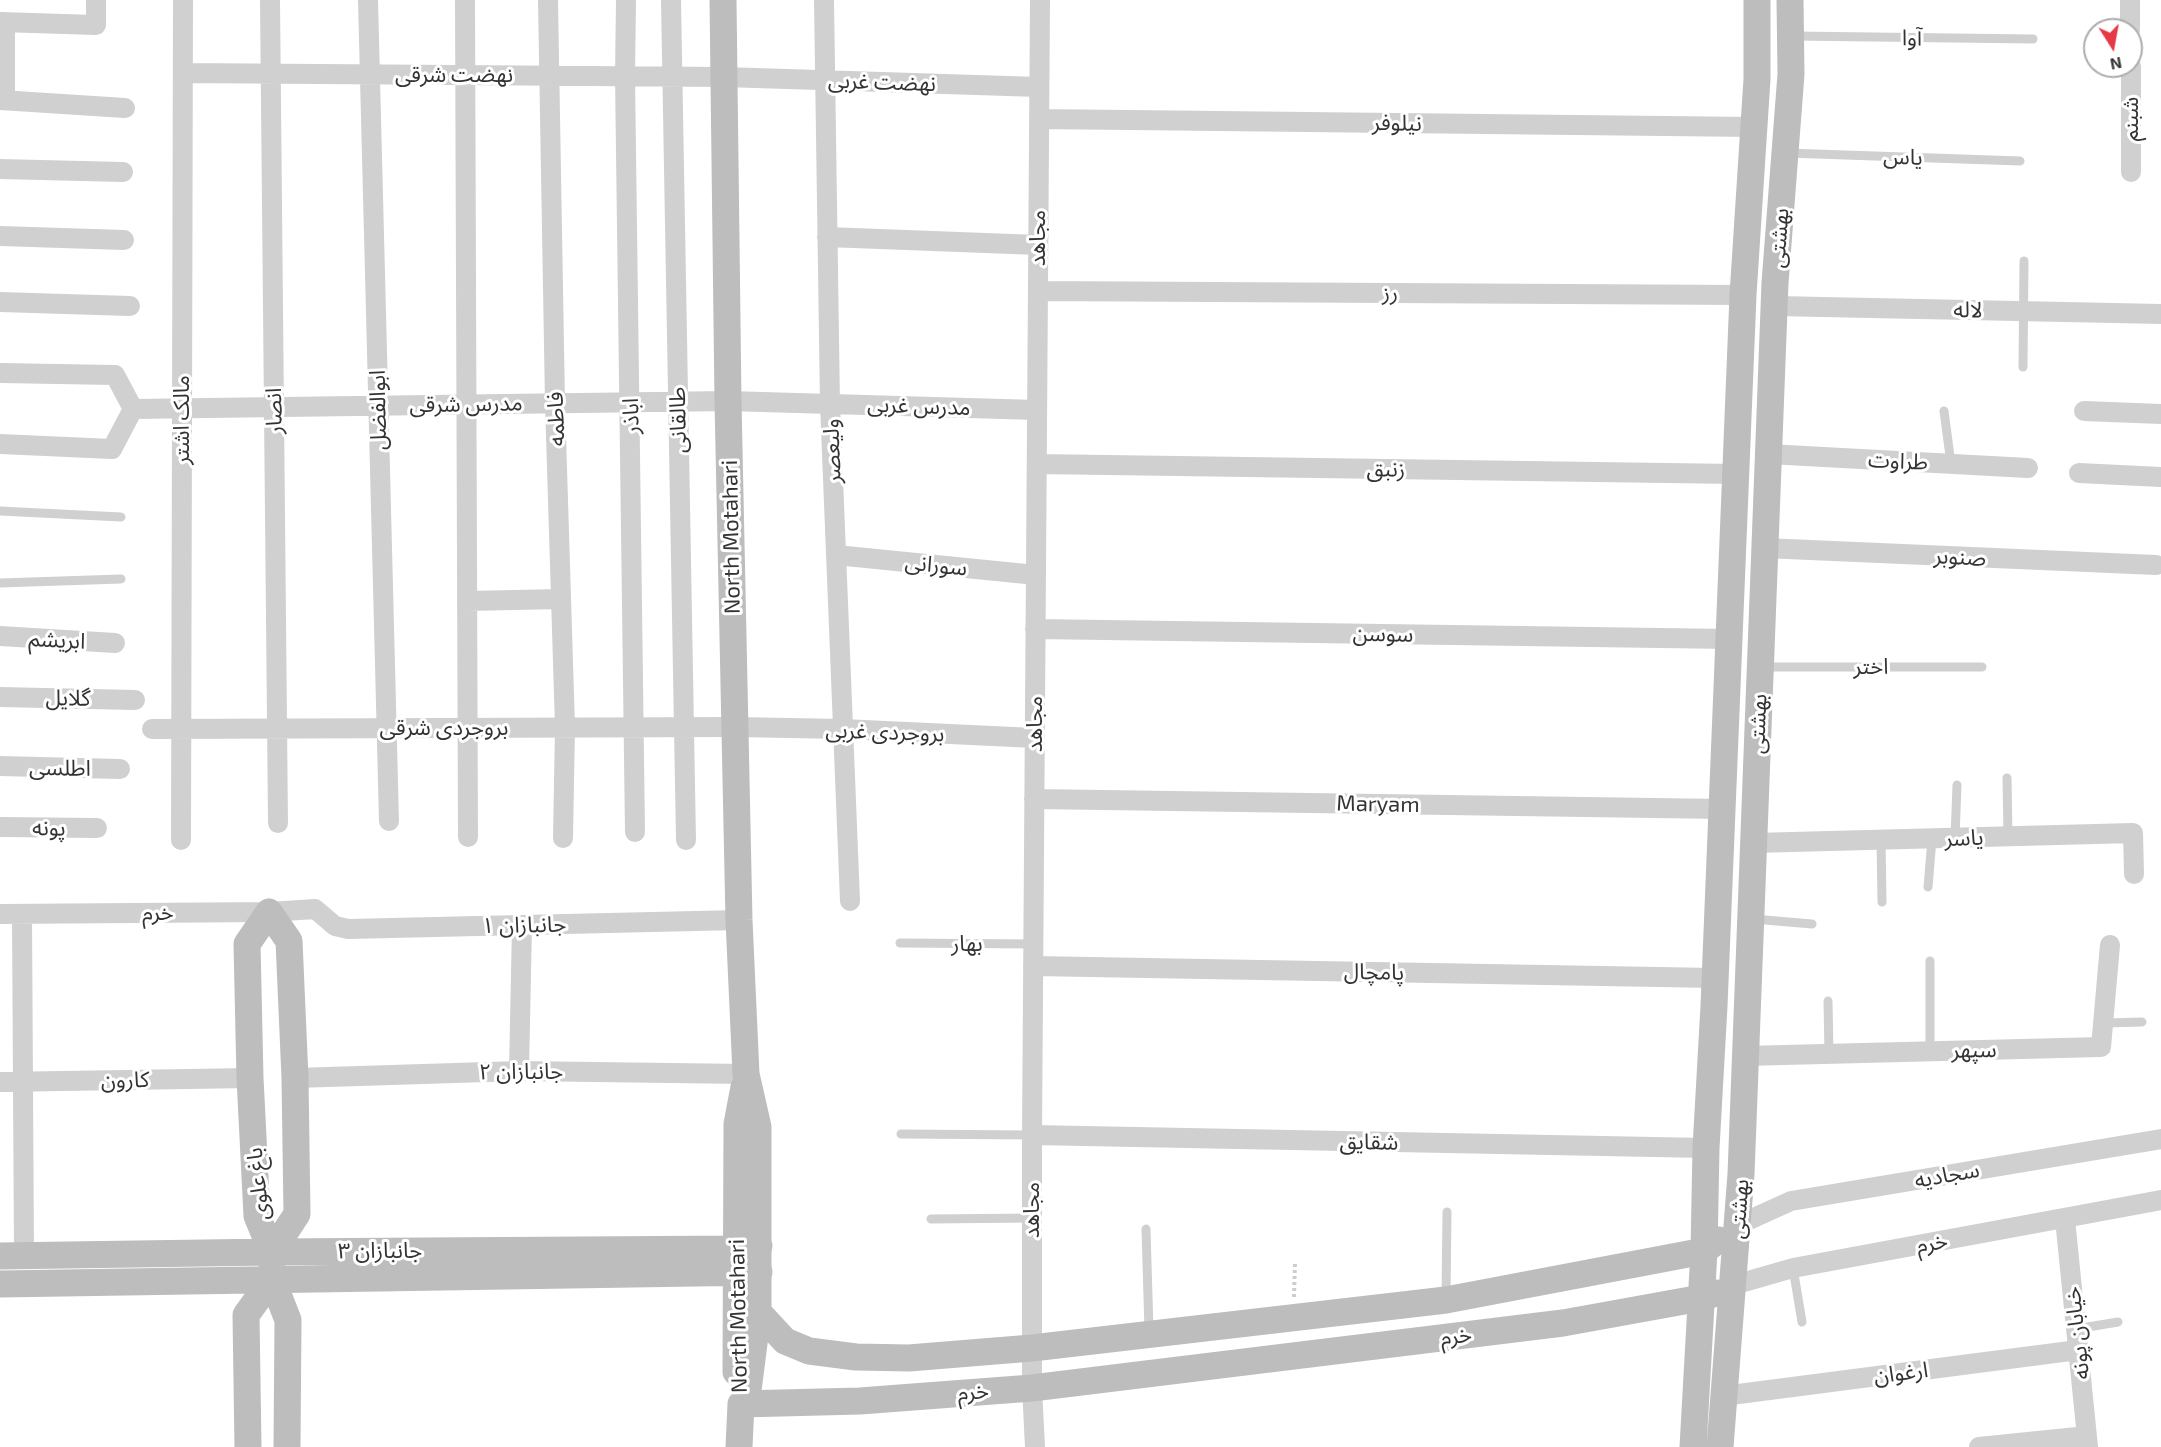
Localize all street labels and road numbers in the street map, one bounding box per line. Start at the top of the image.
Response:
street label: آوا [1902,25,1922,51]
street label: نهضت شرقی [395,62,513,88]
street label: نهضت غربی [828,67,936,97]
street label: شبنم [2118,97,2144,141]
street label: نیلوفر [1372,109,1422,137]
street label: یاس [1883,143,1923,171]
street label: بهشتی [1764,207,1794,269]
street label: مجاهد [1025,210,1051,266]
street label: رز [1382,280,1398,306]
street label: لاله [1953,297,1983,323]
street label: ابوالفضل [364,370,392,450]
street label: مالک اشتر [169,375,195,465]
street label: طالقانی [664,387,692,453]
street label: انصار [260,388,288,434]
street label: مدرس شرقی [409,390,523,418]
street label: فاطمه [542,391,570,447]
street label: مدرس غربی [867,391,971,421]
street label: اباذر [617,398,645,434]
street label: ولیعصر [818,418,846,484]
street label: طراوت [1867,446,1929,476]
street label: زنبق [1366,455,1406,483]
street label: North Motahari [716,460,746,614]
street label: صنوبر [1933,542,1987,572]
street label: سورانی [904,549,968,581]
street label: سوسن [1352,620,1414,648]
street label: ابریشم [28,625,86,655]
street label: اختر [1853,654,1889,680]
street label: گلایل [45,684,91,712]
street label: بهشتی [1744,693,1772,755]
street label: مجاهد [1022,696,1048,752]
street label: بروجردی شرقی [380,715,508,741]
street label: بروجردی غربی [825,717,945,747]
street label: اطلسی [29,754,91,782]
street label: Maryam [1336,790,1420,818]
street label: پونه [32,815,66,841]
street label: یاسر [1944,824,1984,852]
street label: خرم [142,900,174,926]
street label: جانبازان ۱ [482,911,566,939]
street label: بهار [951,931,983,957]
street label: پامچال [1344,958,1404,986]
street label: سپهر [1951,1036,1997,1064]
street label: جانبازان ۲ [479,1059,563,1085]
street label: کارون [101,1066,149,1094]
street label: شقایق [1339,1128,1399,1156]
street label: باغ علوی [241,1146,275,1222]
street label: سجادیه [1912,1156,1982,1194]
street label: بهشتی [1724,1178,1754,1240]
street label: مجاهد [1019,1182,1045,1238]
street label: خرم [1914,1227,1950,1259]
street label: جانبازان ۳ [338,1238,422,1264]
street label: North Motahari [723,1239,753,1393]
street label: خیابان پونه [2059,1285,2095,1381]
street label: خرم [1439,1321,1473,1351]
street label: ارغوان [1872,1357,1930,1389]
street label: خرم [956,1377,990,1407]

